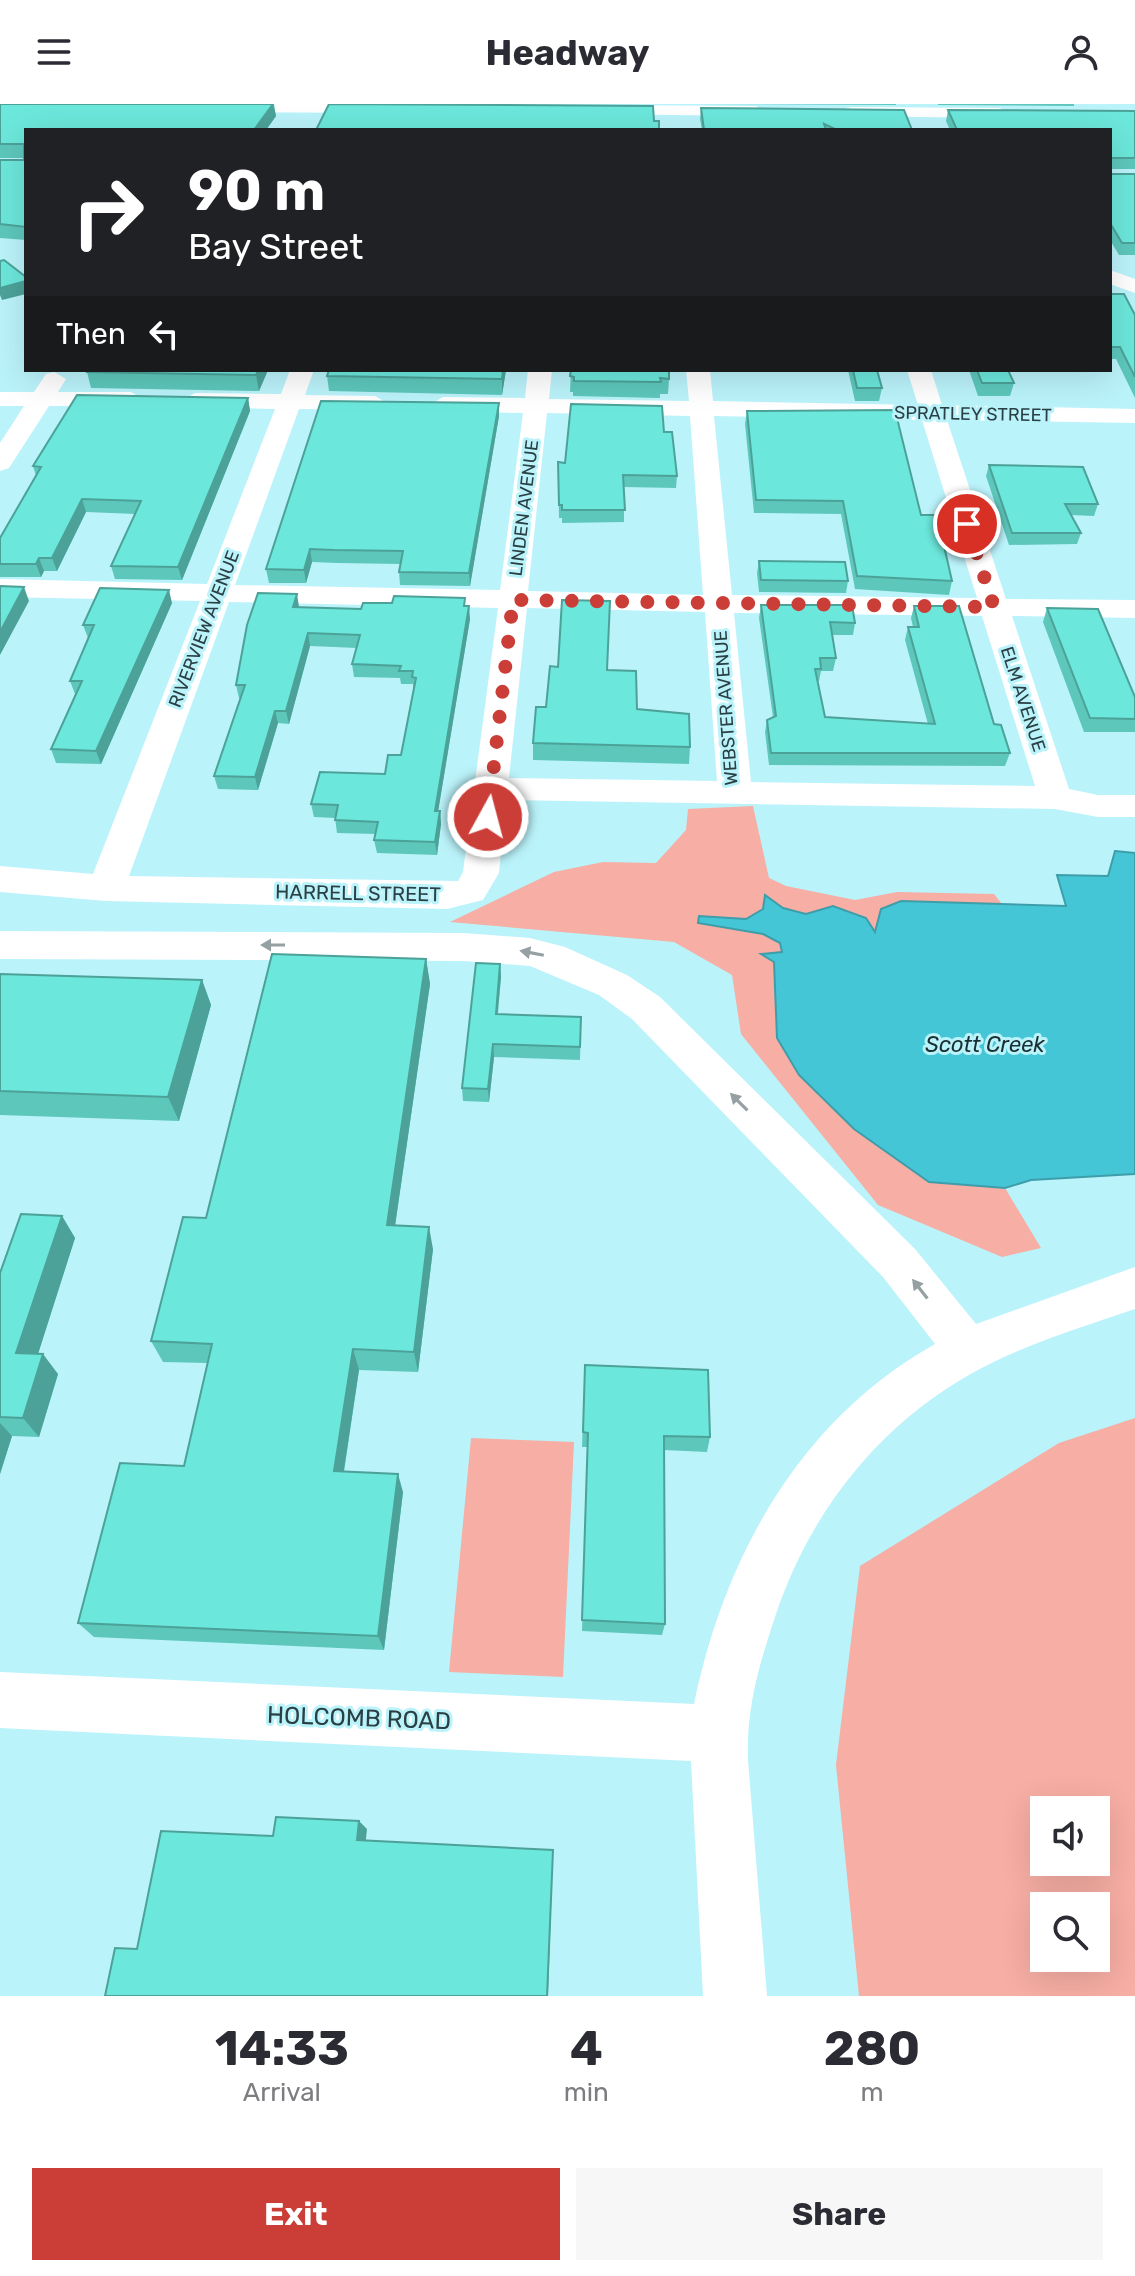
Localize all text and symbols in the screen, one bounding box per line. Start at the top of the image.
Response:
icon: menu [32,30,76,74]
icon: person [1059,30,1103,74]
text: Headway [486,31,649,74]
text: 90 m [188,158,325,224]
icon: right [56,160,160,264]
text: Bay Street [188,225,363,268]
icon: left [142,312,186,356]
text: Then [56,316,126,352]
street label: SPRATLEY STREET [894,402,1052,426]
street label: LINDEN AVENUE [505,439,543,577]
pin [933,490,1001,558]
icon: arrive [945,502,989,546]
street label: RIVERVIEW AVENUE [164,547,244,711]
street label: WEBSTER AVENUE [710,630,742,786]
street label: ELM AVENUE [996,644,1050,754]
position arrow [446,775,530,859]
street label: HARRELL STREET [275,880,441,906]
one-way arrow [260,939,285,951]
one-way arrow [520,946,545,959]
water label: Scott Creek [925,1031,1045,1058]
one-way arrow [730,1093,749,1112]
one-way arrow [912,1279,928,1299]
street label: HOLCOMB ROAD [267,1701,451,1735]
map controls [1030,1796,1110,1972]
button: sound [1030,1796,1110,1876]
button: search [1030,1892,1110,1972]
text: 14:33 [215,2020,349,2077]
text: 4 [570,2020,603,2077]
text: 280 [824,2020,920,2077]
text: Arrival [243,2077,321,2108]
text: min [564,2077,609,2108]
text: m [860,2077,884,2108]
button: Exit [32,2168,560,2260]
button: Share [576,2168,1103,2260]

